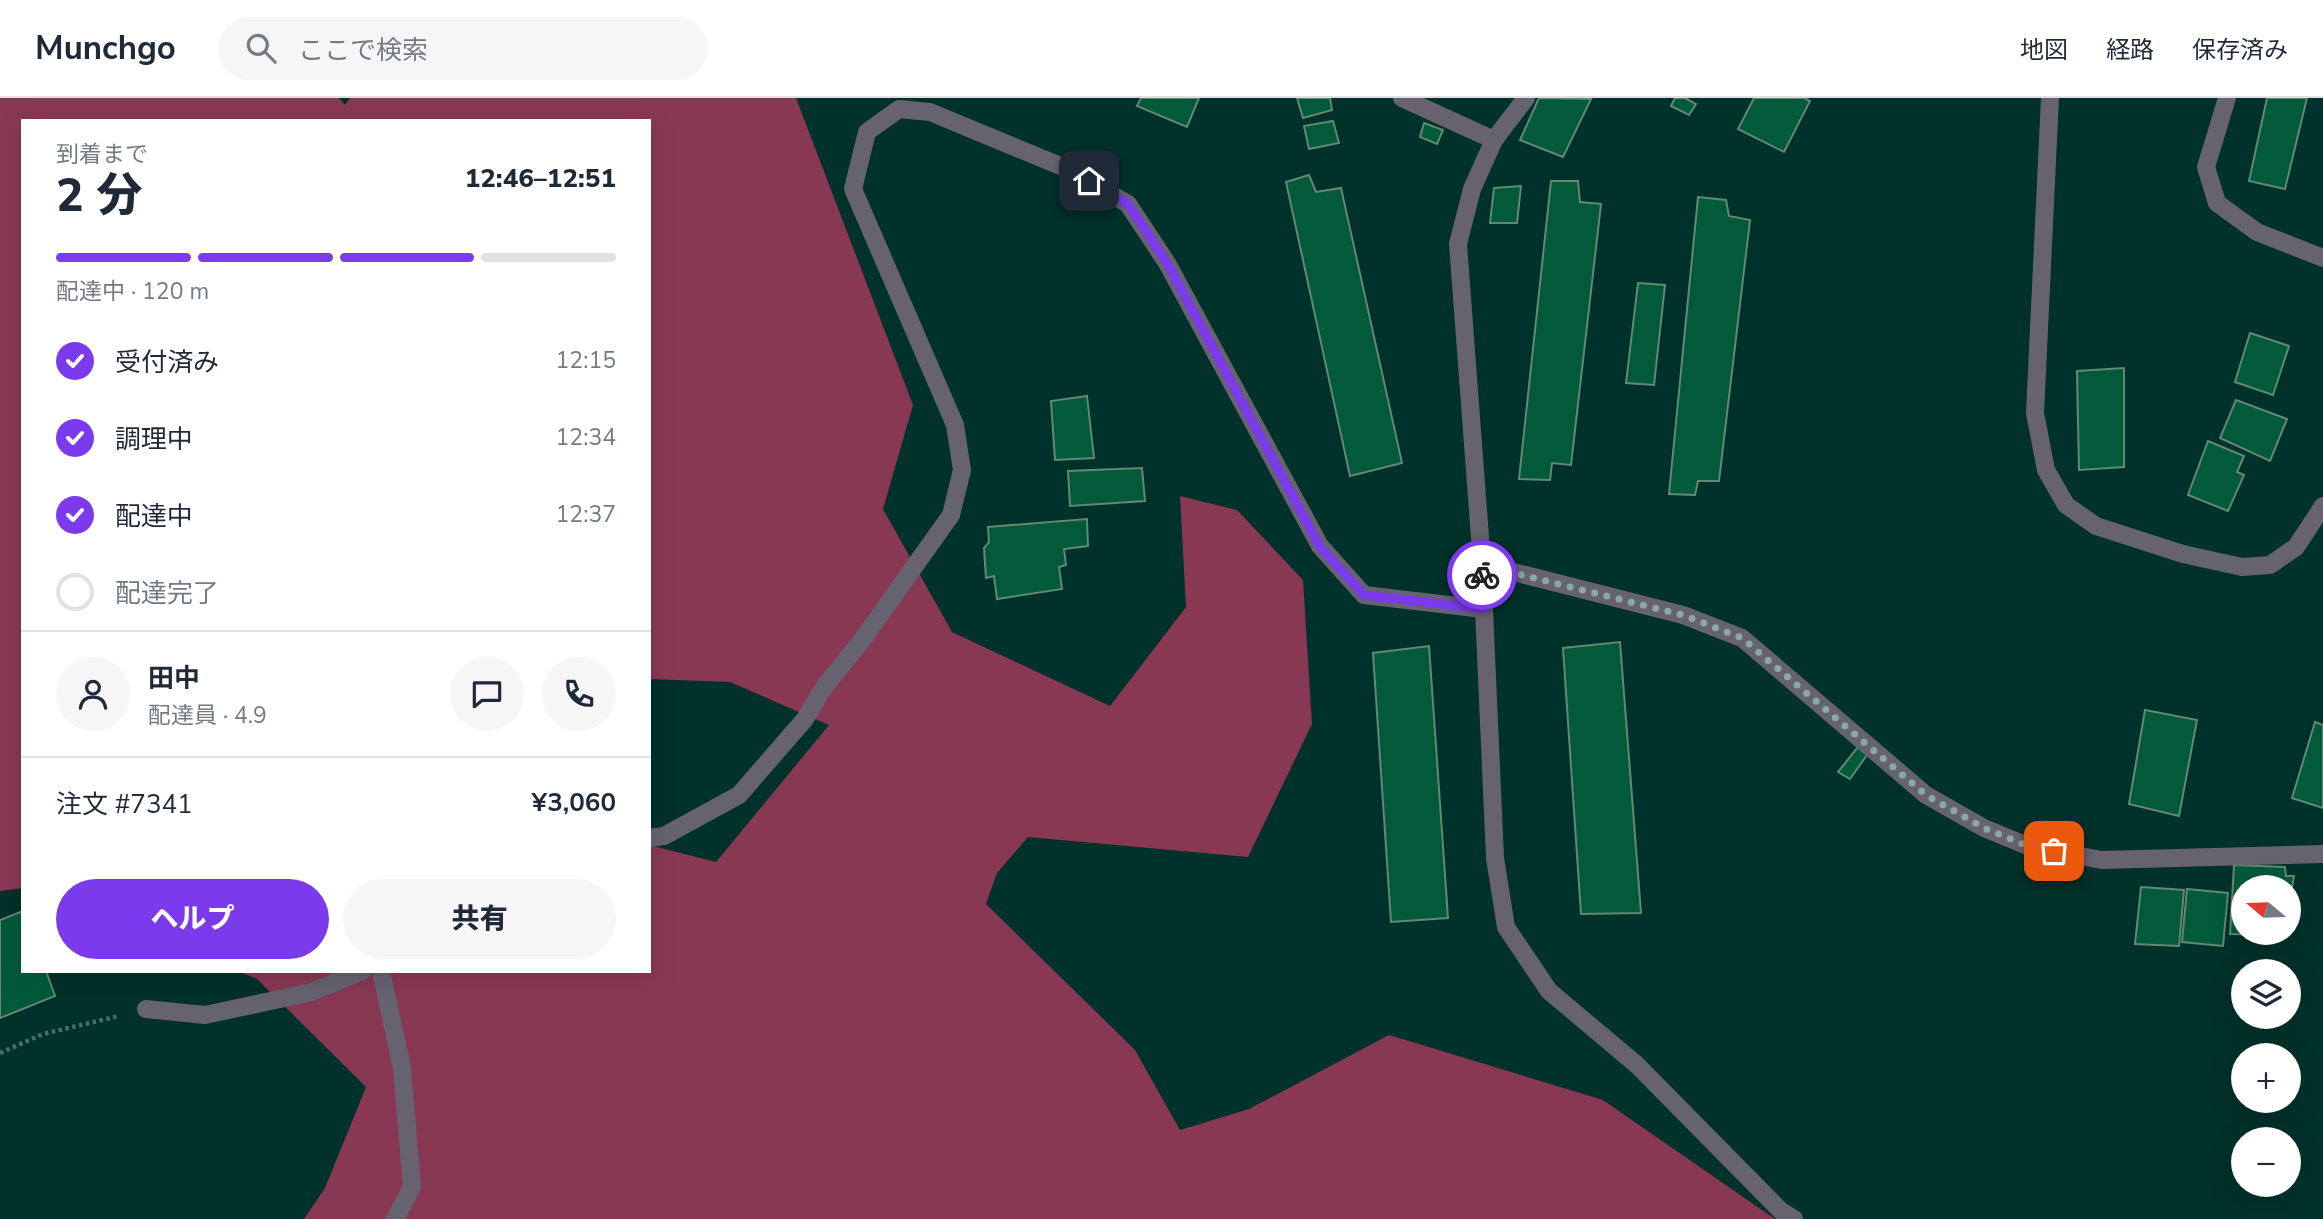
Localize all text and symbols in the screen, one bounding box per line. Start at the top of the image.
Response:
search box [218,17,708,80]
text: Munchgo [35,26,176,71]
icon: search [242,29,280,67]
text: ここで検索 [298,33,428,68]
text: 地図 [2020,34,2068,66]
text: 経路 [2106,34,2154,66]
text: 保存済み [2192,34,2288,66]
text: 到着まで [56,139,148,170]
pin [1059,151,1119,211]
text: 12:46–12:51 [465,161,616,196]
icon: home [1070,162,1108,200]
text: 2 分 [56,164,142,227]
text: 配達中 · 120 m [56,276,209,307]
icon: check [56,342,94,380]
text: 受付済み [115,345,219,380]
text: 12:15 [556,345,616,376]
icon: check [56,419,94,457]
text: 調理中 [115,422,193,457]
text: 12:34 [556,422,616,453]
icon: check [56,496,94,534]
text: 配達中 [115,499,193,534]
text: 12:37 [556,499,616,530]
courier [1447,540,1517,610]
icon: bike [1463,556,1501,594]
text: 配達完了 [115,576,219,611]
button: person [56,657,130,731]
button: chat [450,657,524,731]
button: phone [542,657,616,731]
text: 田中 [148,661,200,696]
text: 配達員 · 4.9 [148,700,267,731]
text: ¥3,060 [532,785,616,820]
text: 注文 #7341 [56,787,193,822]
pin [2024,821,2084,881]
icon: bag [2035,832,2073,870]
north arrow [2231,875,2301,945]
map controls [2231,875,2301,1197]
button: ヘルプ [56,879,329,959]
button: 共有 [343,879,616,959]
button: layers [2231,959,2301,1029]
button: + [2231,1043,2301,1113]
button: − [2231,1127,2301,1197]

